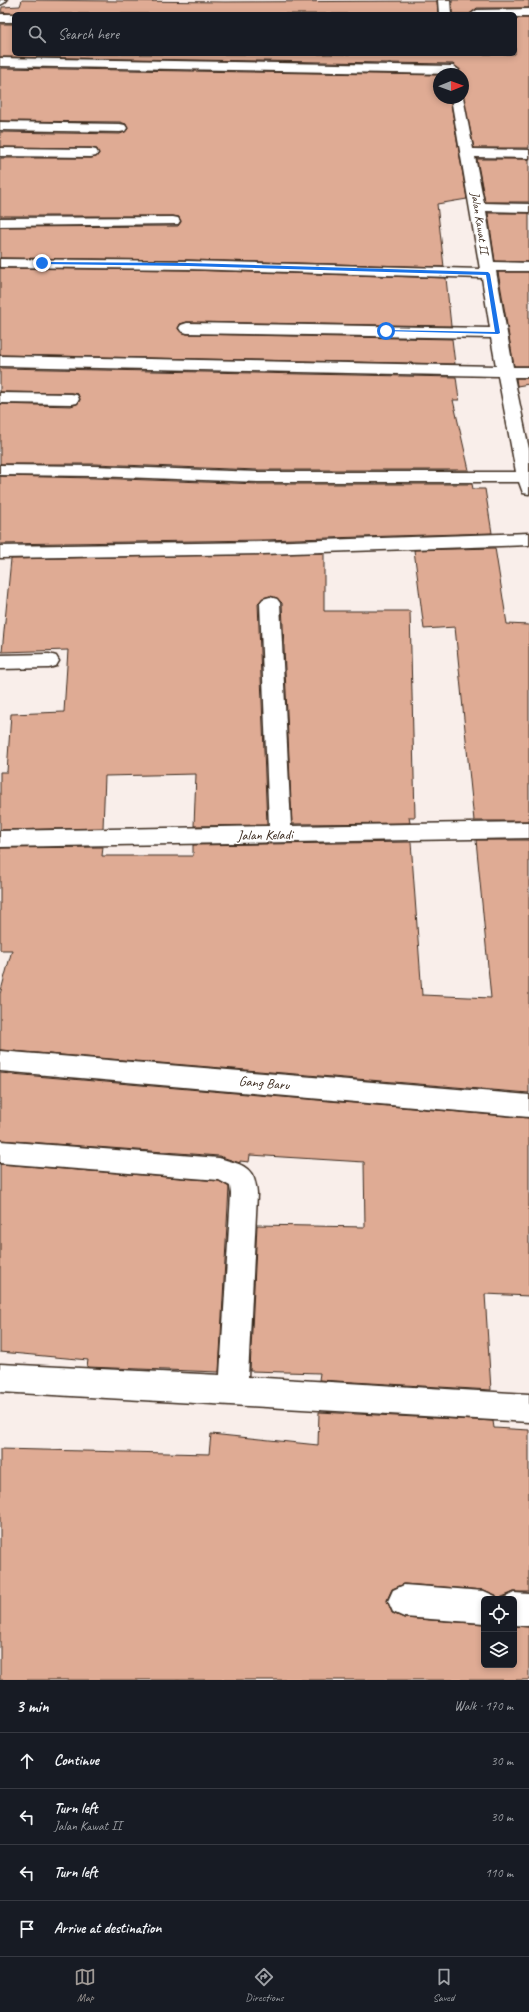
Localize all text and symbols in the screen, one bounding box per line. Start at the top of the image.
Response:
search box [12,12,517,56]
icon: search [26,23,48,45]
text: Search here [58,25,119,44]
north arrow [433,68,469,104]
street label: Jalan Kawat II [467,190,493,258]
route end [33,254,51,272]
route start [377,322,395,340]
street label: Jalan Keladi [236,826,295,844]
street label: Gang Baru [238,1072,291,1094]
map controls [481,1596,517,1668]
button: locate [481,1596,517,1632]
button: layers [481,1632,517,1668]
text: 3 min [16,1696,49,1717]
text: Walk · 170 m [454,1698,513,1714]
icon: ahead [16,1750,38,1772]
text: Continue [54,1751,99,1770]
text: 30 m [491,1753,513,1769]
text: Turn left [54,1799,97,1818]
icon: left [16,1806,38,1828]
text: 30 m [491,1809,513,1825]
text: Jalan Kawat II [54,1818,122,1834]
icon: left [16,1862,38,1884]
text: Turn left [54,1863,97,1882]
text: 110 m [485,1865,513,1881]
icon: arrive [16,1918,38,1940]
text: Arrive at destination [54,1919,161,1938]
tab: Map [74,1966,96,2004]
tab: Directions [245,1966,284,2004]
tab: Saved [433,1966,455,2004]

